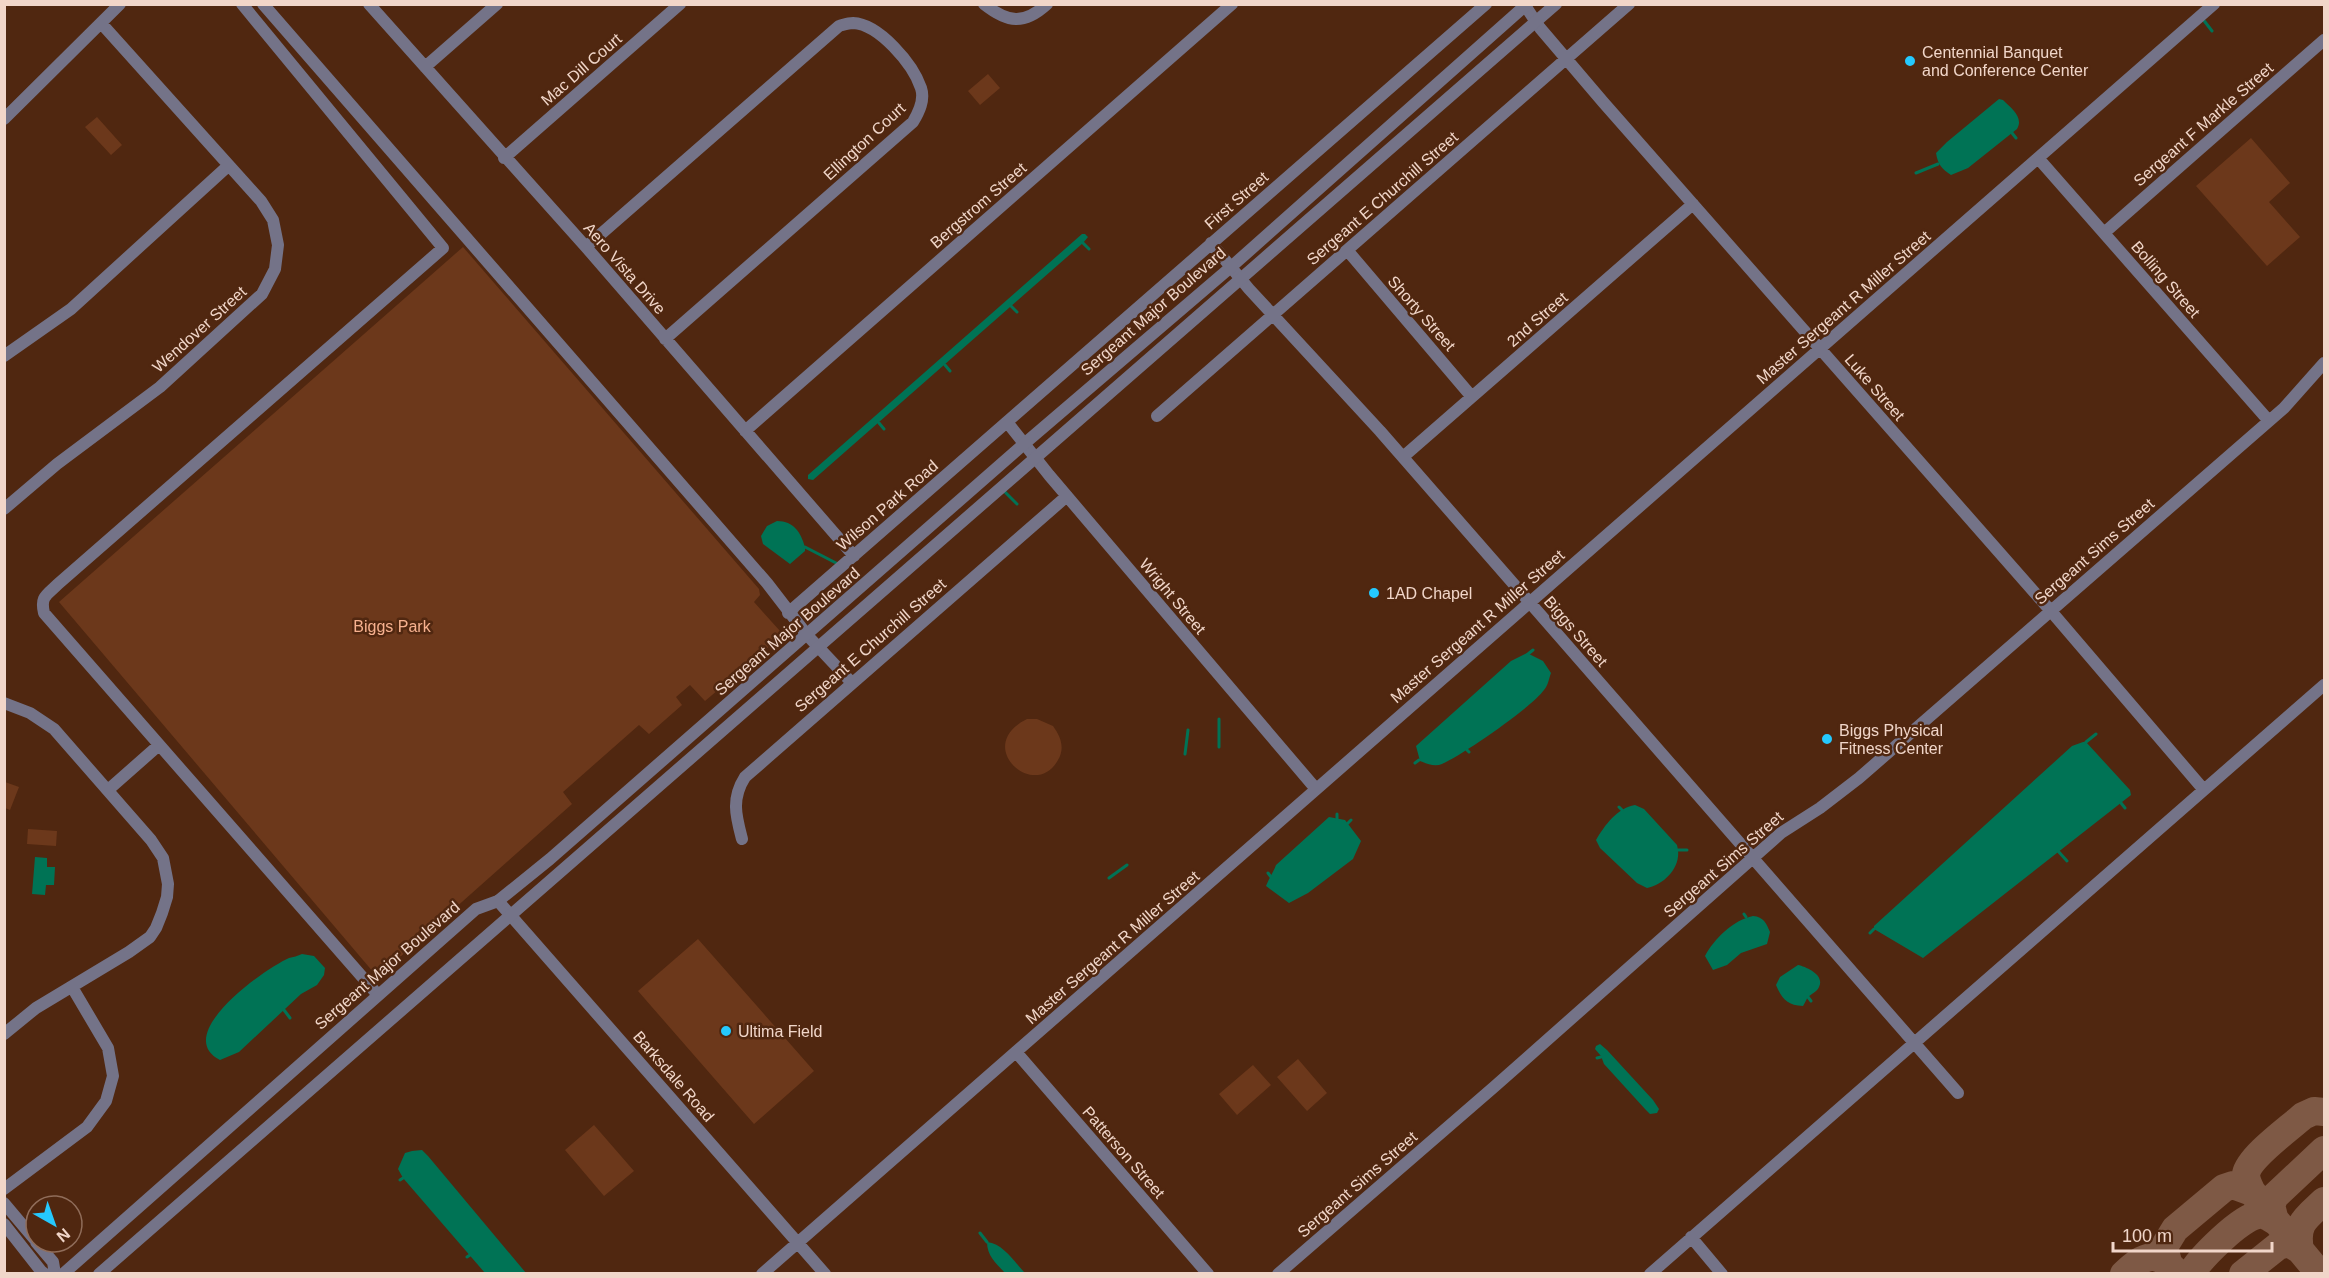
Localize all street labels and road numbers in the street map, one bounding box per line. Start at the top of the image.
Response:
street label: Mac Dill Court [538,30,625,109]
street label: Sergeant F Markle Street [2130,59,2277,189]
street label: Ellington Court [820,99,909,183]
street label: Sergeant E Churchill Street [1304,128,1461,268]
street label: Bergstrom Street [927,159,1030,251]
street label: First Street [1201,168,1272,232]
street label: Aero Vista Drive [580,219,669,317]
street label: Master Sergeant R Miller Street [1753,227,1934,387]
street label: Bolling Street [2128,238,2204,321]
street label: Sergeant Major Boulevard [1078,244,1229,379]
street label: Shorty Street [1385,273,1459,355]
street label: Wendover Street [149,283,250,376]
street label: 2nd Street [1504,288,1571,350]
street label: Luke Street [1841,351,1908,424]
street label: Wilson Park Road [833,457,941,554]
street label: Sergeant Sims Street [2031,495,2158,608]
street label: Master Sergeant R Miller Street [1387,546,1568,706]
street label: Wright Street [1136,555,1209,638]
street label: Sergeant Major Boulevard [712,564,863,699]
street label: Sergeant E Churchill Street [792,575,949,715]
street label: Biggs Street [1541,593,1611,670]
street label: Sergeant Sims Street [1660,808,1787,921]
street label: Master Sergeant R Miller Street [1022,867,1203,1027]
street label: Sergeant Major Boulevard [312,898,463,1033]
street label: Barksdale Road [630,1028,717,1125]
street label: Patterson Street [1079,1103,1168,1202]
street label: Sergeant Sims Street [1294,1128,1421,1241]

